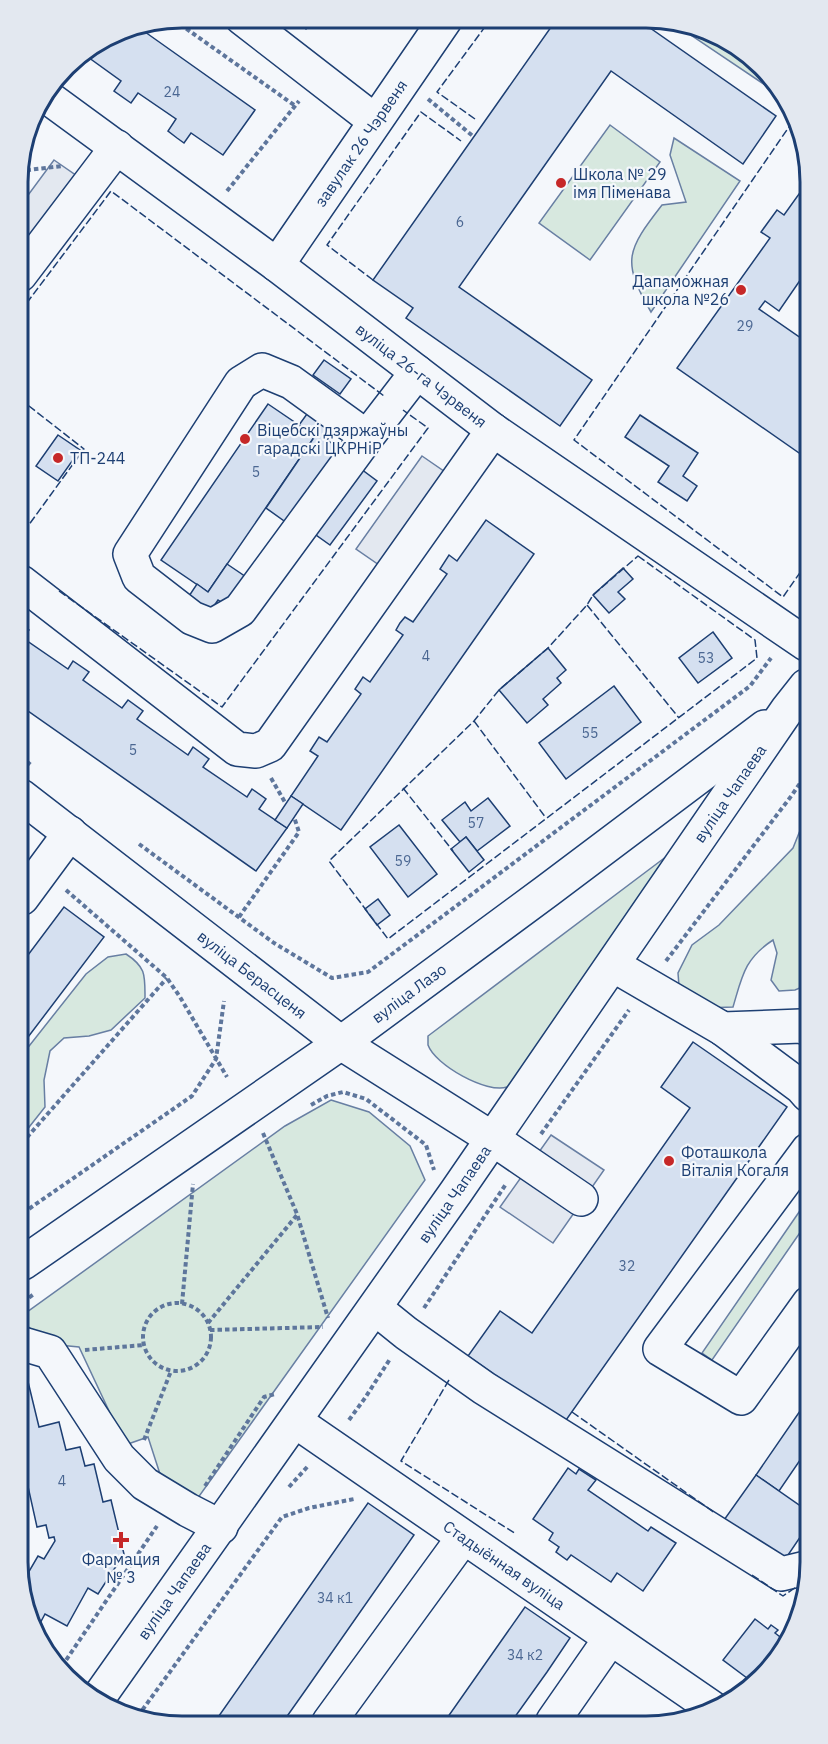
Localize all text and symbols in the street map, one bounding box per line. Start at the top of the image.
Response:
street label: завулак 26 Чэрвеня [310,76,411,210]
house number: 24 [164,83,180,101]
place label: Школа № 29 імя Піменава [573,164,671,202]
marker: Школа № 29 імя Піменава [554,176,568,190]
house number: 6 [456,213,464,231]
place label: Дапаможная школа №26 [633,271,729,309]
marker: Дапаможная школа №26 [734,283,748,297]
house number: 29 [737,317,753,335]
street label: вуліца 26-га Чэрвеня [352,319,491,432]
place label: Віцебскі дзяржаўны гарадскі ЦКРНіР [257,420,408,458]
marker: Віцебскі дзяржаўны гарадскі ЦКРНіР [238,432,252,446]
place label: ТП-244 [70,448,125,468]
marker: ТП-244 [51,451,65,465]
house number: 5 [252,463,260,481]
house number: 4 [422,647,430,665]
house number: 53 [698,649,714,667]
house number: 55 [582,724,598,742]
street label: вуліца Чапаева [689,740,771,846]
house number: 5 [129,741,137,759]
house number: 57 [468,814,484,832]
house number: 59 [395,852,411,870]
street label: вуліца Берасценя [193,926,311,1023]
street label: вуліца Лазо [367,959,450,1027]
street label: вуліца Чапаева [413,1141,495,1246]
place label: Фоташкола Віталія Когаля [681,1142,789,1180]
marker: Фоташкола Віталія Когаля [662,1154,676,1168]
house number: 32 [619,1257,635,1275]
house number: 4 [58,1472,66,1490]
street label: Стадыённая вуліца [439,1516,570,1614]
marker: Фармация № 3 [114,1533,128,1547]
street label: вуліца Чапаева [133,1538,215,1643]
place label: Фармация № 3 [82,1549,160,1587]
house number: 34 к1 [317,1589,353,1607]
house number: 34 к2 [507,1646,543,1664]

